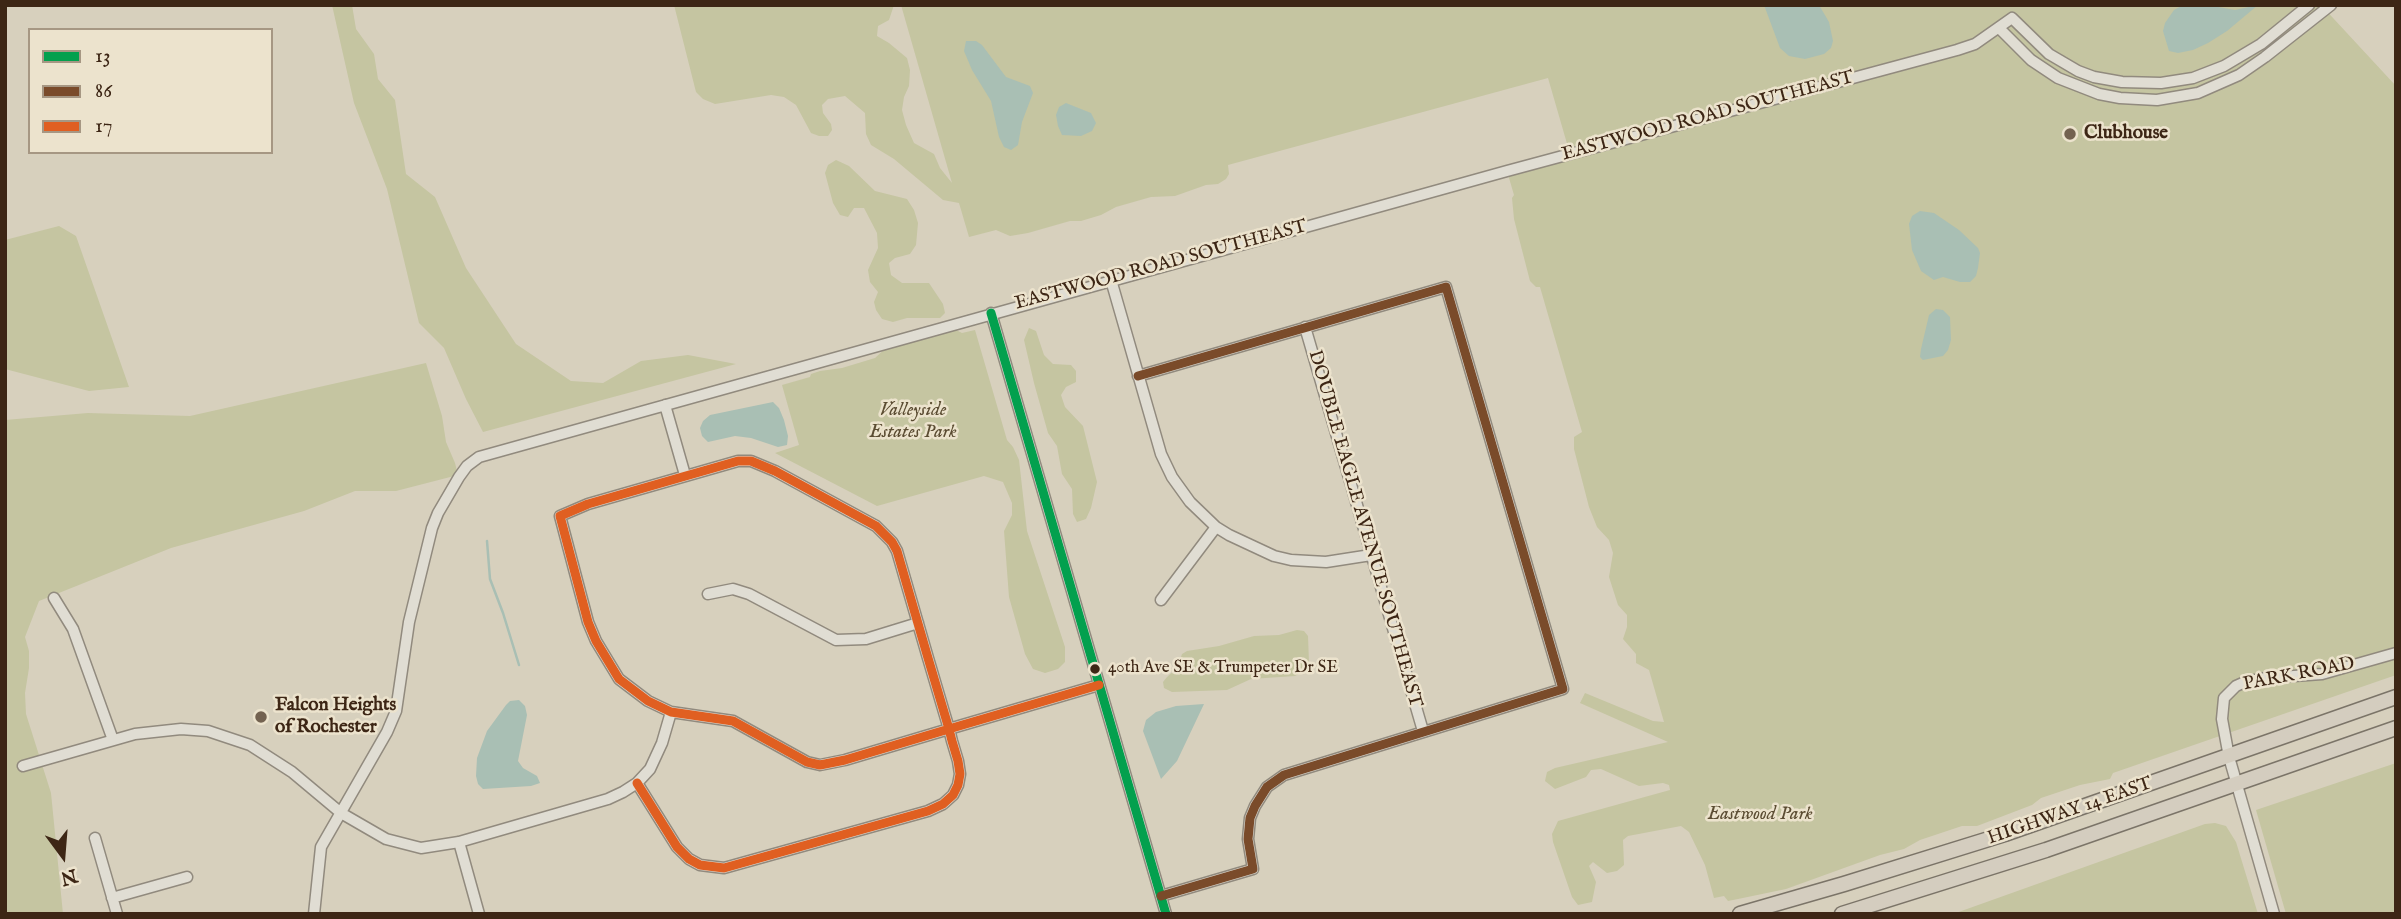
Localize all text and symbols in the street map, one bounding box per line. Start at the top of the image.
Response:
legend [28,28,273,154]
text: 13 [95,43,111,70]
street label: EASTWOOD ROAD SOUTHEAST [1559,67,1857,167]
text: 86 [95,78,112,105]
text: 17 [95,113,113,140]
place label: Clubhouse [2084,123,2168,145]
marker: Clubhouse [2062,126,2078,142]
street label: EASTWOOD ROAD SOUTHEAST [1012,216,1310,316]
street label: DOUBLE EAGLE AVENUE SOUTHEAST [1302,348,1426,710]
park label: Valleyside Estates Park [869,400,957,444]
street label: PARK ROAD [2241,653,2357,697]
place label: 40th Ave SE & Trumpeter Dr SE [1108,659,1338,679]
marker: 40th Ave SE & Trumpeter Dr SE [1088,662,1102,676]
place label: Falcon Heights of Rochester [275,695,396,739]
marker: Falcon Heights of Rochester [253,709,269,725]
street label: HIGHWAY 14 EAST [1985,773,2155,851]
park label: Eastwood Park [1707,804,1813,826]
north arrow [28,821,98,891]
text: N [58,862,80,890]

